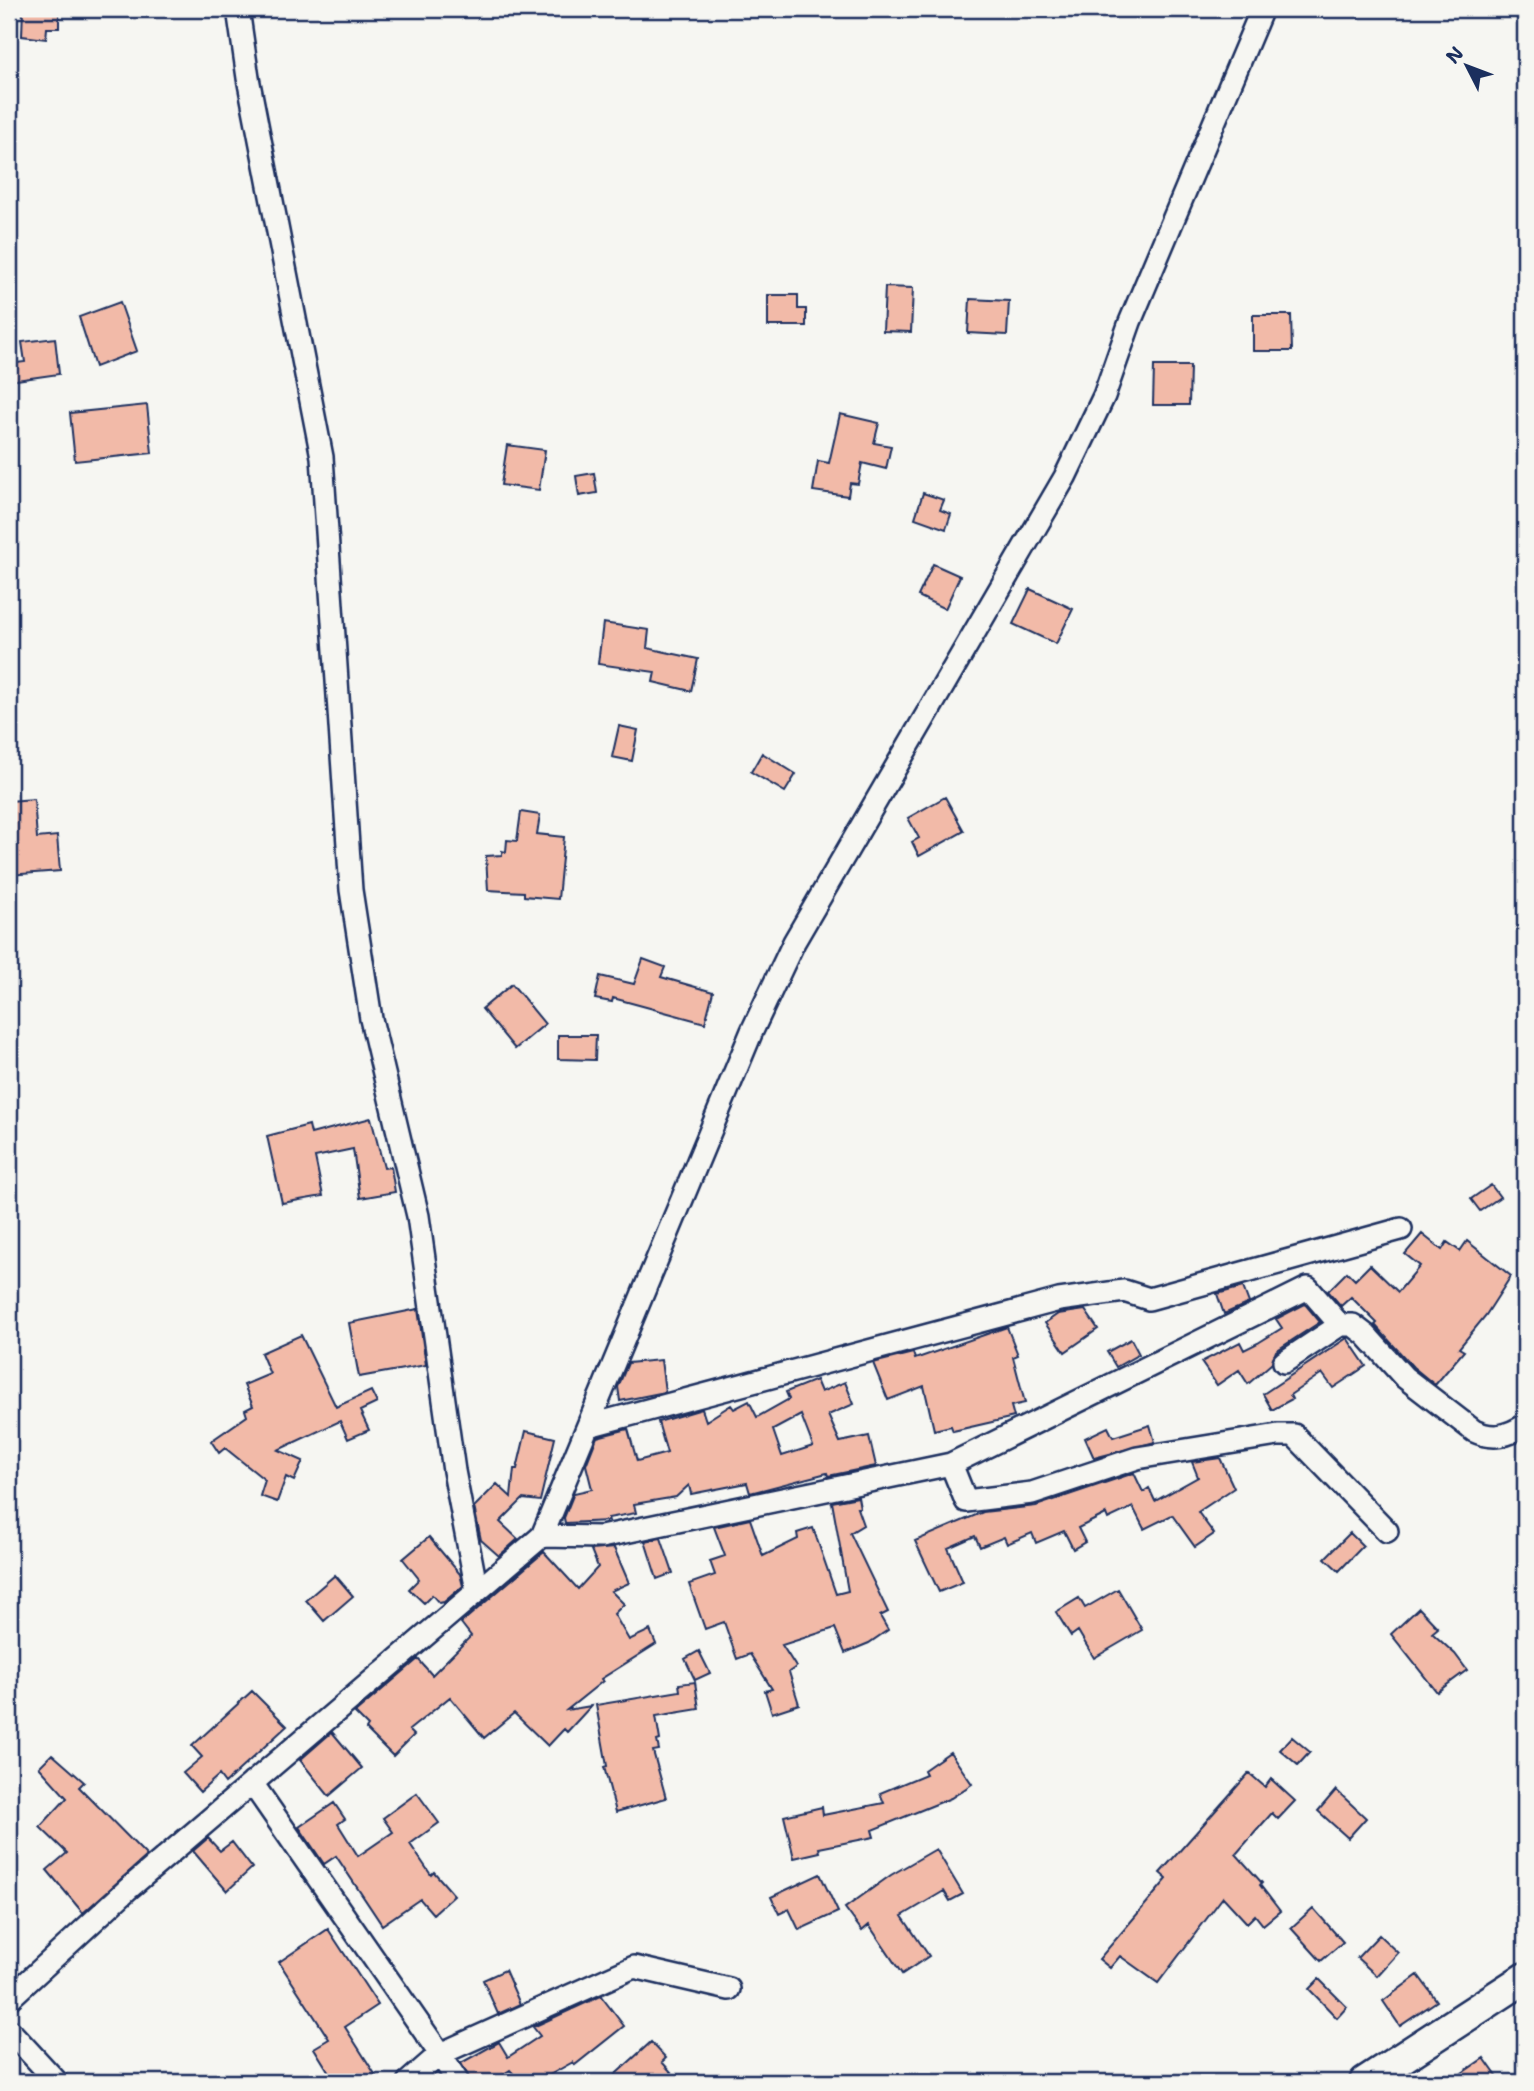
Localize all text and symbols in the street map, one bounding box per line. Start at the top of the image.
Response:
north arrow [1432,32,1502,102]
text: N [1440,41,1469,69]

